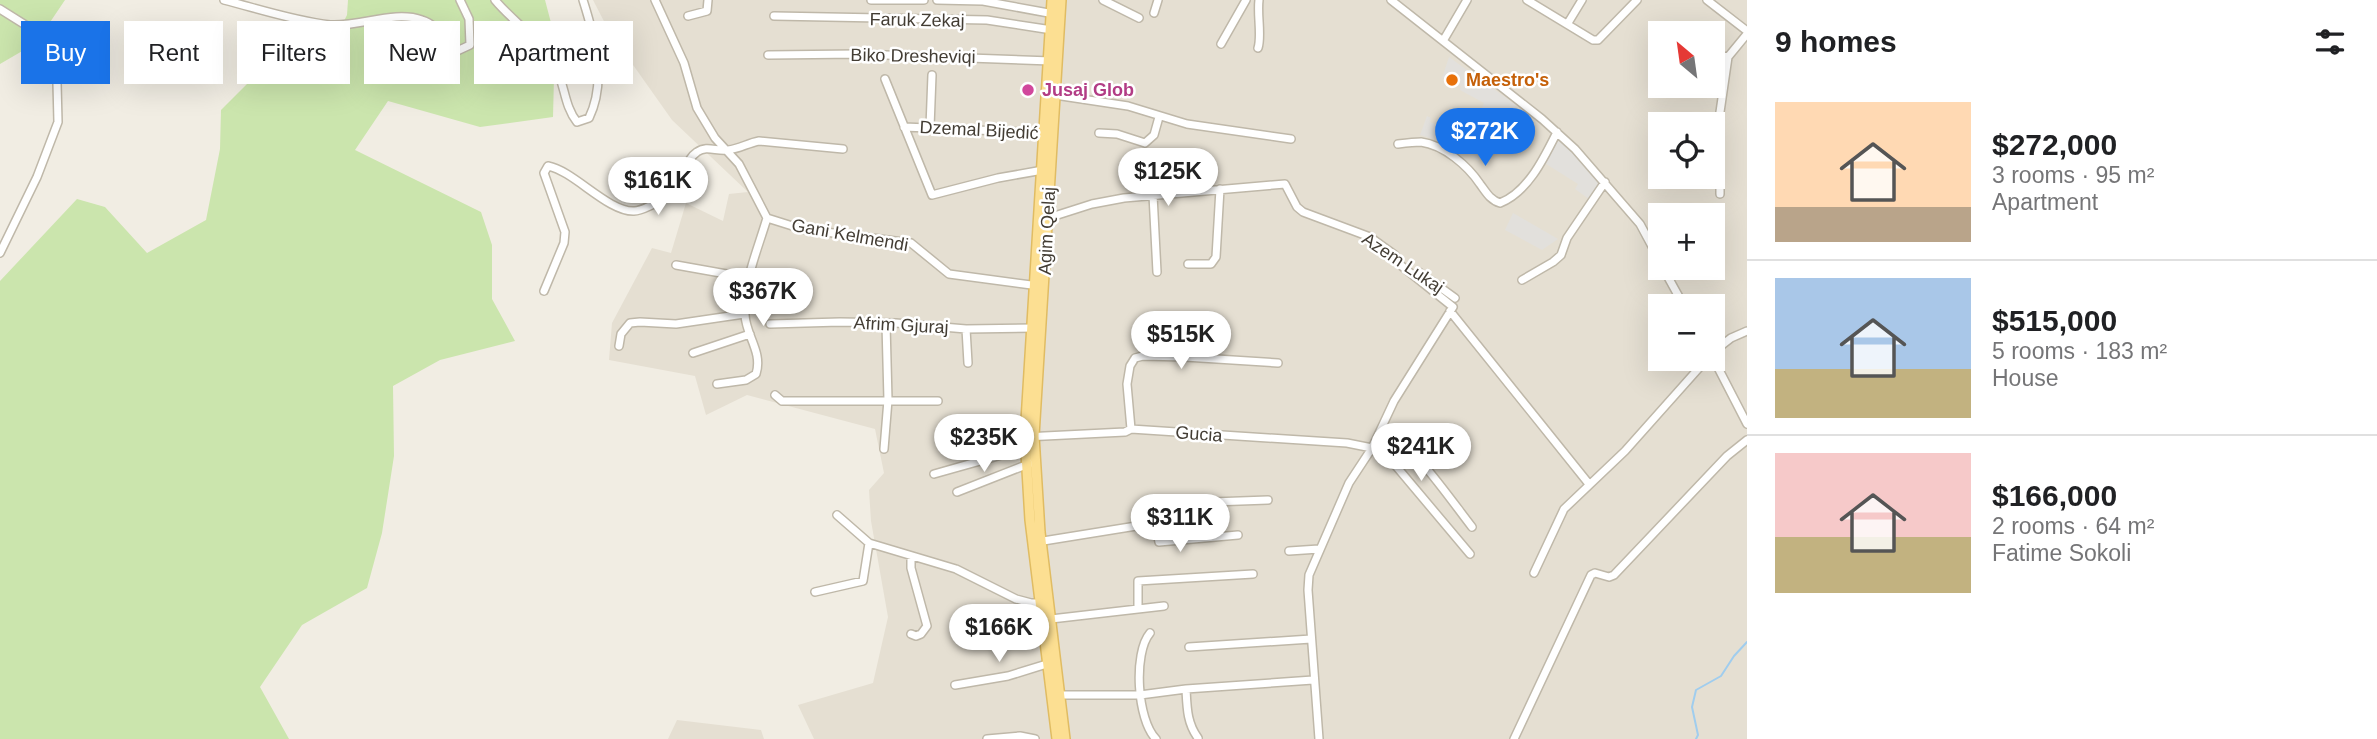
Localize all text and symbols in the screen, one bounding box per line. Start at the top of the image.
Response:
street label: Faruk Zekaj [869,9,965,31]
chip: Buy [21,21,110,84]
chip: Rent [124,21,223,84]
chip: Filters [237,21,350,84]
chip: New [364,21,460,84]
chip: Apartment [474,21,633,84]
north arrow [1648,21,1726,98]
map controls [1648,21,1725,371]
icon: filters [2311,23,2349,61]
text: 9 homes [1775,25,1897,58]
street label: Biko Dresheviqi [850,45,976,67]
place label: Maestro's [1466,70,1549,90]
marker: Maestro's [1444,72,1460,88]
place label: Jusaj Glob [1042,80,1134,100]
marker: Jusaj Glob [1020,82,1036,98]
pin: $272K [1436,108,1534,168]
button: locate [1648,112,1725,189]
street label: Dzemal Bijedić [919,117,1039,143]
text: $272K [1451,118,1519,144]
text: $272,000 [1992,128,2117,161]
icon: home [1831,130,1915,214]
pin: $125K [1119,148,1217,208]
pin: $161K [609,158,707,217]
text: $125K [1134,158,1202,184]
text: 3 rooms · 95 m² [1992,162,2154,188]
text: $161K [624,167,692,193]
street label: Agim Qelaj [1035,187,1059,275]
text: Apartment [1992,189,2098,215]
button: + [1648,203,1725,280]
street label: Gani Kelmendi [790,215,910,255]
street label: Azem Lukaj [1358,228,1448,298]
pin: $367K [714,268,812,328]
text: $367K [729,278,797,304]
button: − [1648,294,1725,371]
text: $515,000 [1992,304,2117,337]
icon: home [1831,306,1915,390]
pin: $515K [1132,312,1230,371]
street label: Afrim Gjuraj [853,313,949,337]
text: $515K [1147,321,1215,347]
text: 5 rooms · 183 m² [1992,338,2167,364]
text: House [1992,365,2058,391]
pin: $235K [935,414,1033,474]
street label: Gucia [1175,422,1224,446]
text: $235K [950,424,1018,450]
pin: $241K [1372,424,1470,483]
text: $241K [1387,433,1455,459]
text: $166,000 [1992,479,2117,512]
icon: home [1831,481,1915,565]
pin: $311K [1131,494,1229,554]
text: $311K [1147,504,1213,530]
text: 2 rooms · 64 m² [1992,513,2154,539]
text: Fatime Sokoli [1992,540,2131,566]
pin: $166K [950,604,1048,664]
text: $166K [965,614,1033,640]

